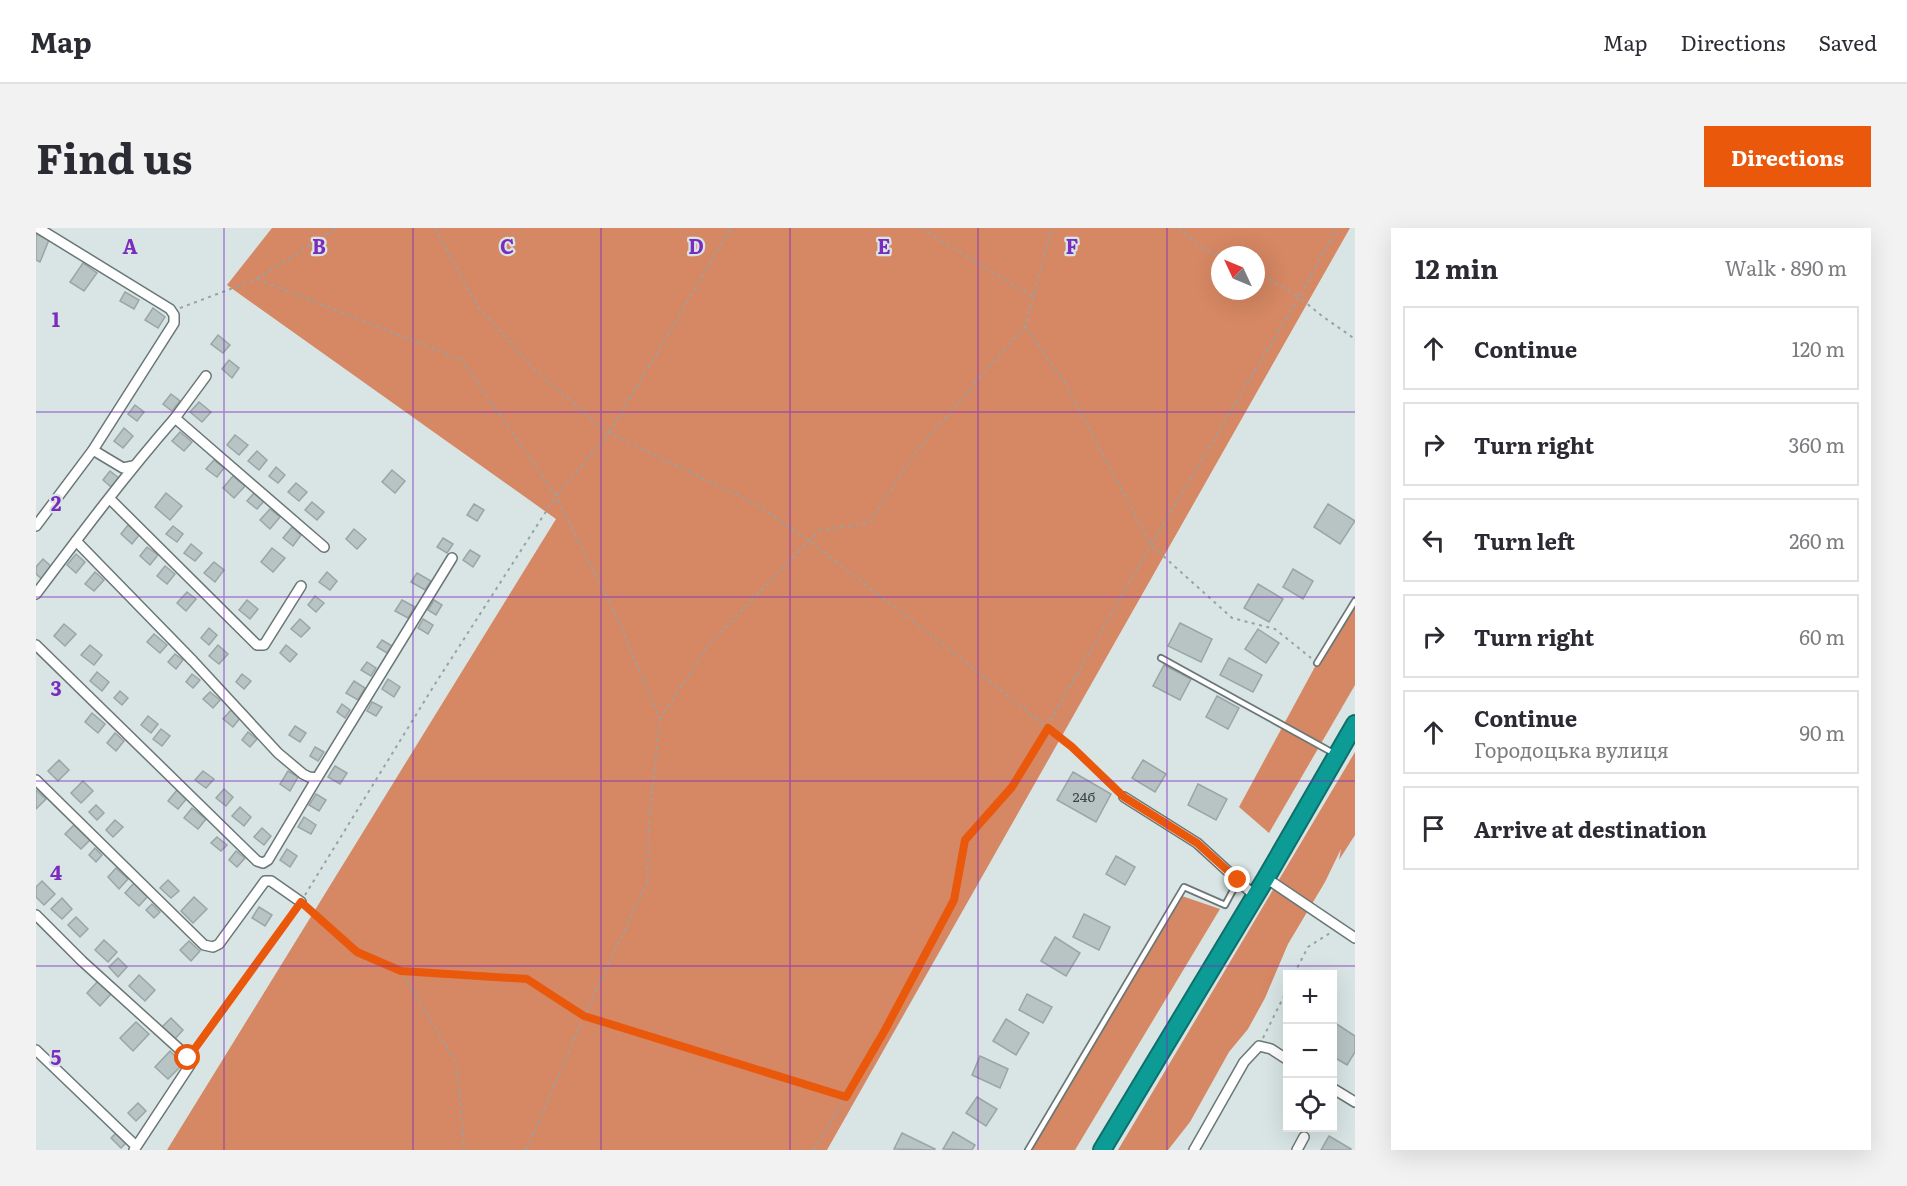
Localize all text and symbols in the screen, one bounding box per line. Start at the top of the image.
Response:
text: Map [30,20,92,62]
text: Map [1603,26,1648,57]
text: Directions [1681,26,1786,57]
text: Saved [1819,26,1877,57]
text: Find us [36,125,193,187]
button: Directions [1704,126,1871,187]
text: A [122,230,138,260]
text: B [312,230,326,260]
text: C [500,230,514,260]
text: D [688,230,704,260]
text: E [877,230,891,260]
text: F [1066,230,1079,260]
north arrow [1211,246,1265,300]
text: 12 min [1415,248,1498,287]
text: Walk · 890 m [1725,252,1847,282]
text: 1 [52,303,60,333]
icon: ahead [1417,332,1450,365]
text: Continue [1474,332,1577,365]
text: 120 m [1792,333,1845,363]
icon: right [1417,428,1450,461]
text: Turn right [1474,428,1594,461]
text: 360 m [1788,429,1845,459]
text: 2 [51,487,62,517]
icon: left [1417,524,1450,557]
text: Turn left [1474,524,1575,557]
text: 260 m [1789,525,1845,555]
icon: right [1417,620,1450,653]
text: Turn right [1474,620,1594,653]
text: 60 m [1799,621,1845,651]
text: 3 [50,672,62,702]
text: Continue [1474,701,1577,734]
icon: ahead [1417,716,1450,749]
text: 90 m [1800,717,1845,747]
text: Городоцька вулиця [1474,734,1669,764]
house number: 24б [1073,786,1095,806]
icon: arrive [1417,812,1450,845]
text: Arrive at destination [1474,812,1707,845]
text: 4 [50,856,62,886]
route end [1224,866,1250,892]
map controls [1283,970,1337,1132]
button: + [1283,970,1337,1024]
button: − [1283,1024,1337,1078]
text: 5 [51,1041,62,1071]
route start [174,1044,200,1070]
button: locate [1283,1078,1337,1132]

